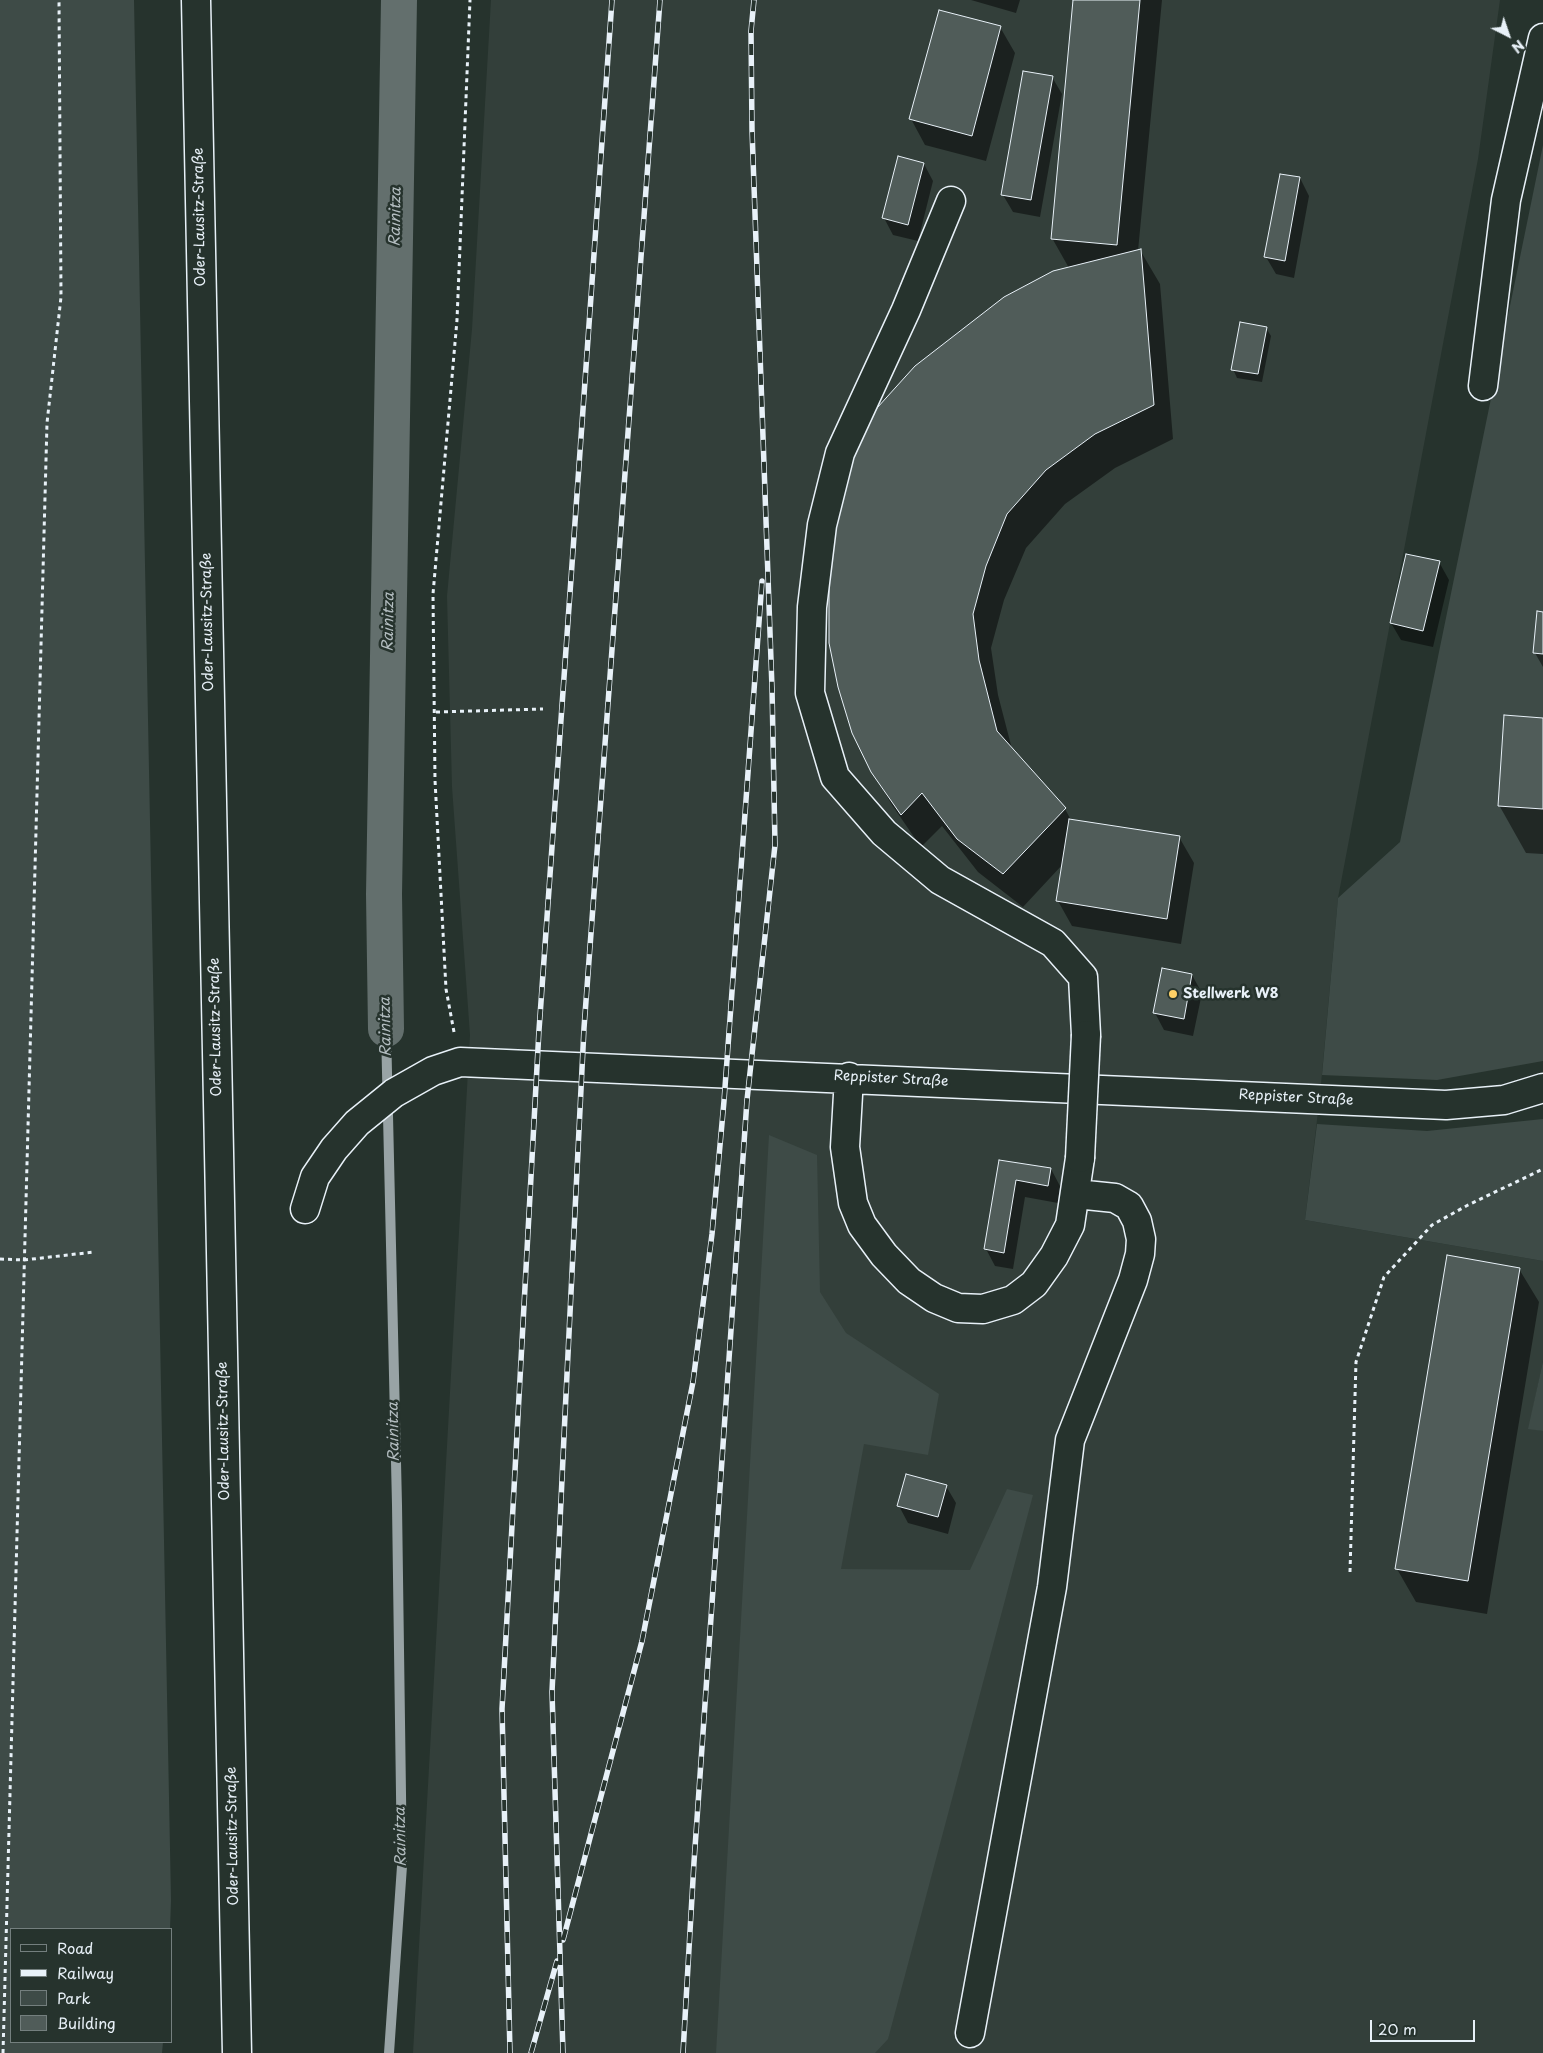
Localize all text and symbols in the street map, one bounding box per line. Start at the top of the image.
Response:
north arrow [1483,10,1533,60]
text: N [1507,35,1529,58]
street label: Oder-Lausitz-Straße [190,147,210,287]
water label: Rainitza [386,187,406,247]
street label: Oder-Lausitz-Straße [198,552,218,692]
water label: Rainitza [379,592,399,652]
street label: Oder-Lausitz-Straße [206,957,226,1097]
place label: Stellwerk W8 [1183,986,1278,1002]
marker: Stellwerk W8 [1167,988,1179,1000]
water label: Rainitza [376,997,396,1057]
street label: Reppister Straße [833,1068,949,1090]
street label: Reppister Straße [1238,1087,1354,1109]
street label: Oder-Lausitz-Straße [214,1361,234,1501]
water label: Rainitza [384,1402,404,1462]
street label: Oder-Lausitz-Straße [223,1766,243,1906]
water label: Rainitza [391,1807,411,1867]
legend [10,1928,172,2043]
text: Road [57,1936,93,1959]
text: Railway [57,1961,114,1984]
text: Park [57,1986,91,2009]
scale bar [1373,2010,1478,2042]
text: Building [57,2011,116,2034]
text: 20 m [1378,2017,1417,2040]

